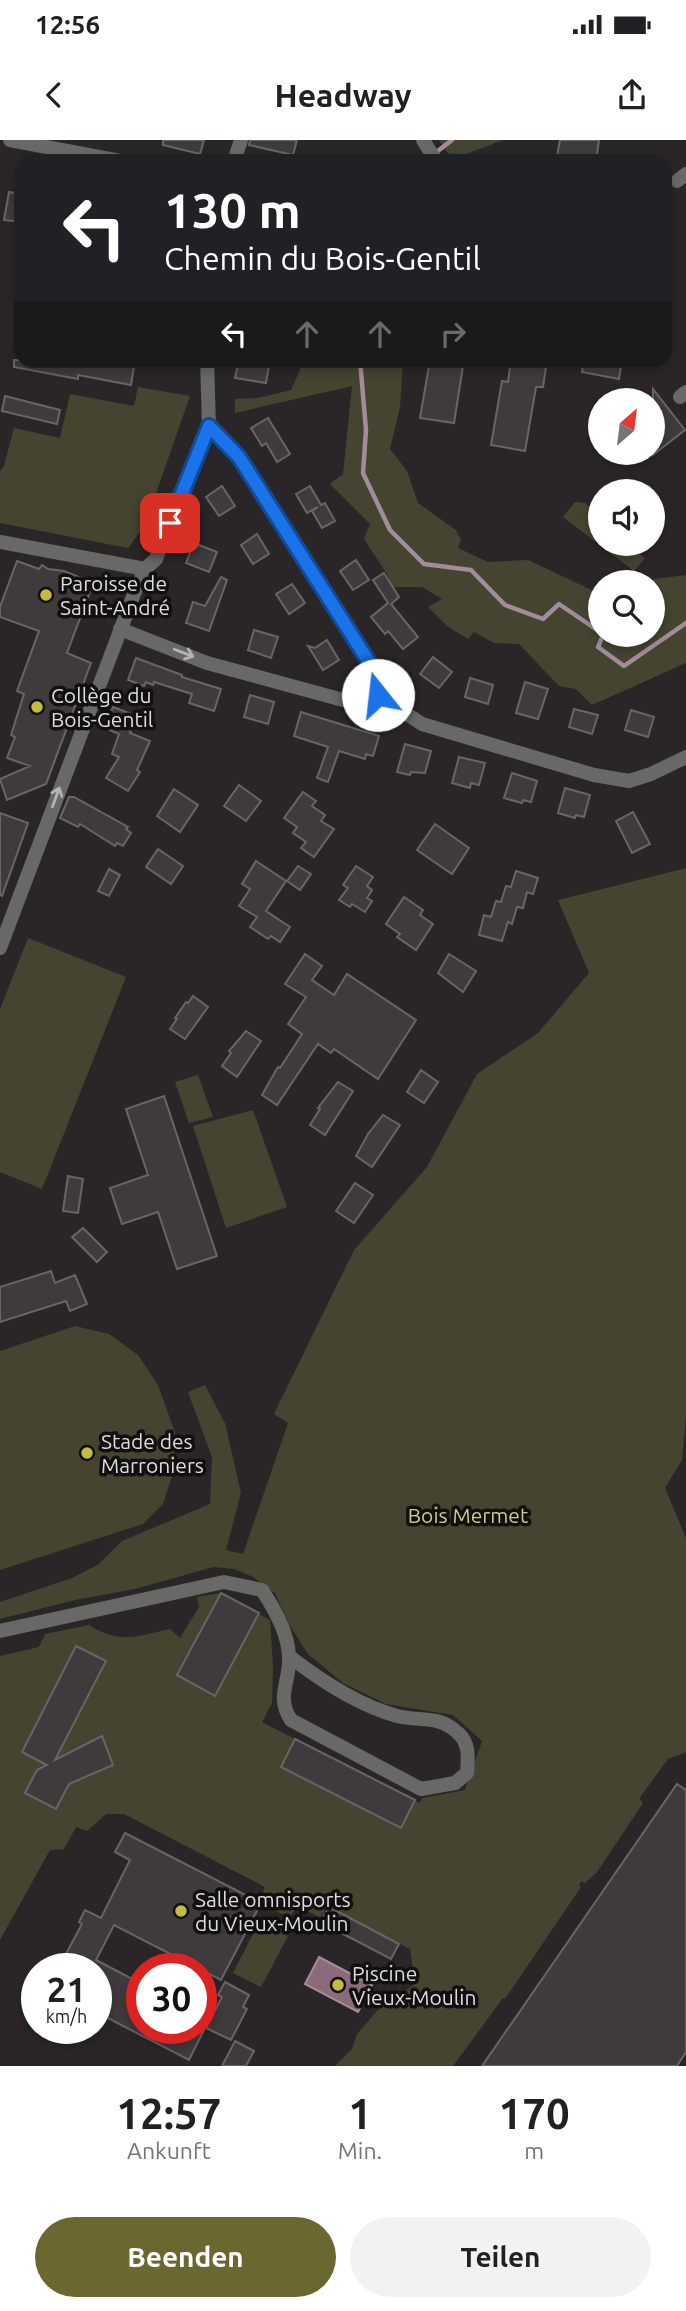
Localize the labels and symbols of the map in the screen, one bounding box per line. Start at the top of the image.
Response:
north arrow [588,388,665,466]
pin [140,493,200,553]
place label: Paroisse de Saint-André [60,571,170,619]
marker: Paroisse de Saint-André [38,587,54,603]
one-way arrow [172,648,194,661]
position arrow [341,658,415,732]
place label: Collège du Bois-Gentil [51,683,153,731]
marker: Collège du Bois-Gentil [29,699,45,715]
one-way arrow [51,787,63,809]
place label: Stade des Marroniers [101,1429,204,1477]
marker: Stade des Marroniers [79,1445,95,1461]
park label: Bois Mermet [408,1503,528,1527]
place label: Salle omnisports du Vieux-Moulin [195,1887,351,1935]
marker: Salle omnisports du Vieux-Moulin [173,1903,189,1919]
speed limit sign: 30 [126,1953,217,2044]
place label: Piscine Vieux-Moulin [352,1961,476,2009]
marker: Piscine Vieux-Moulin [330,1977,346,1993]

